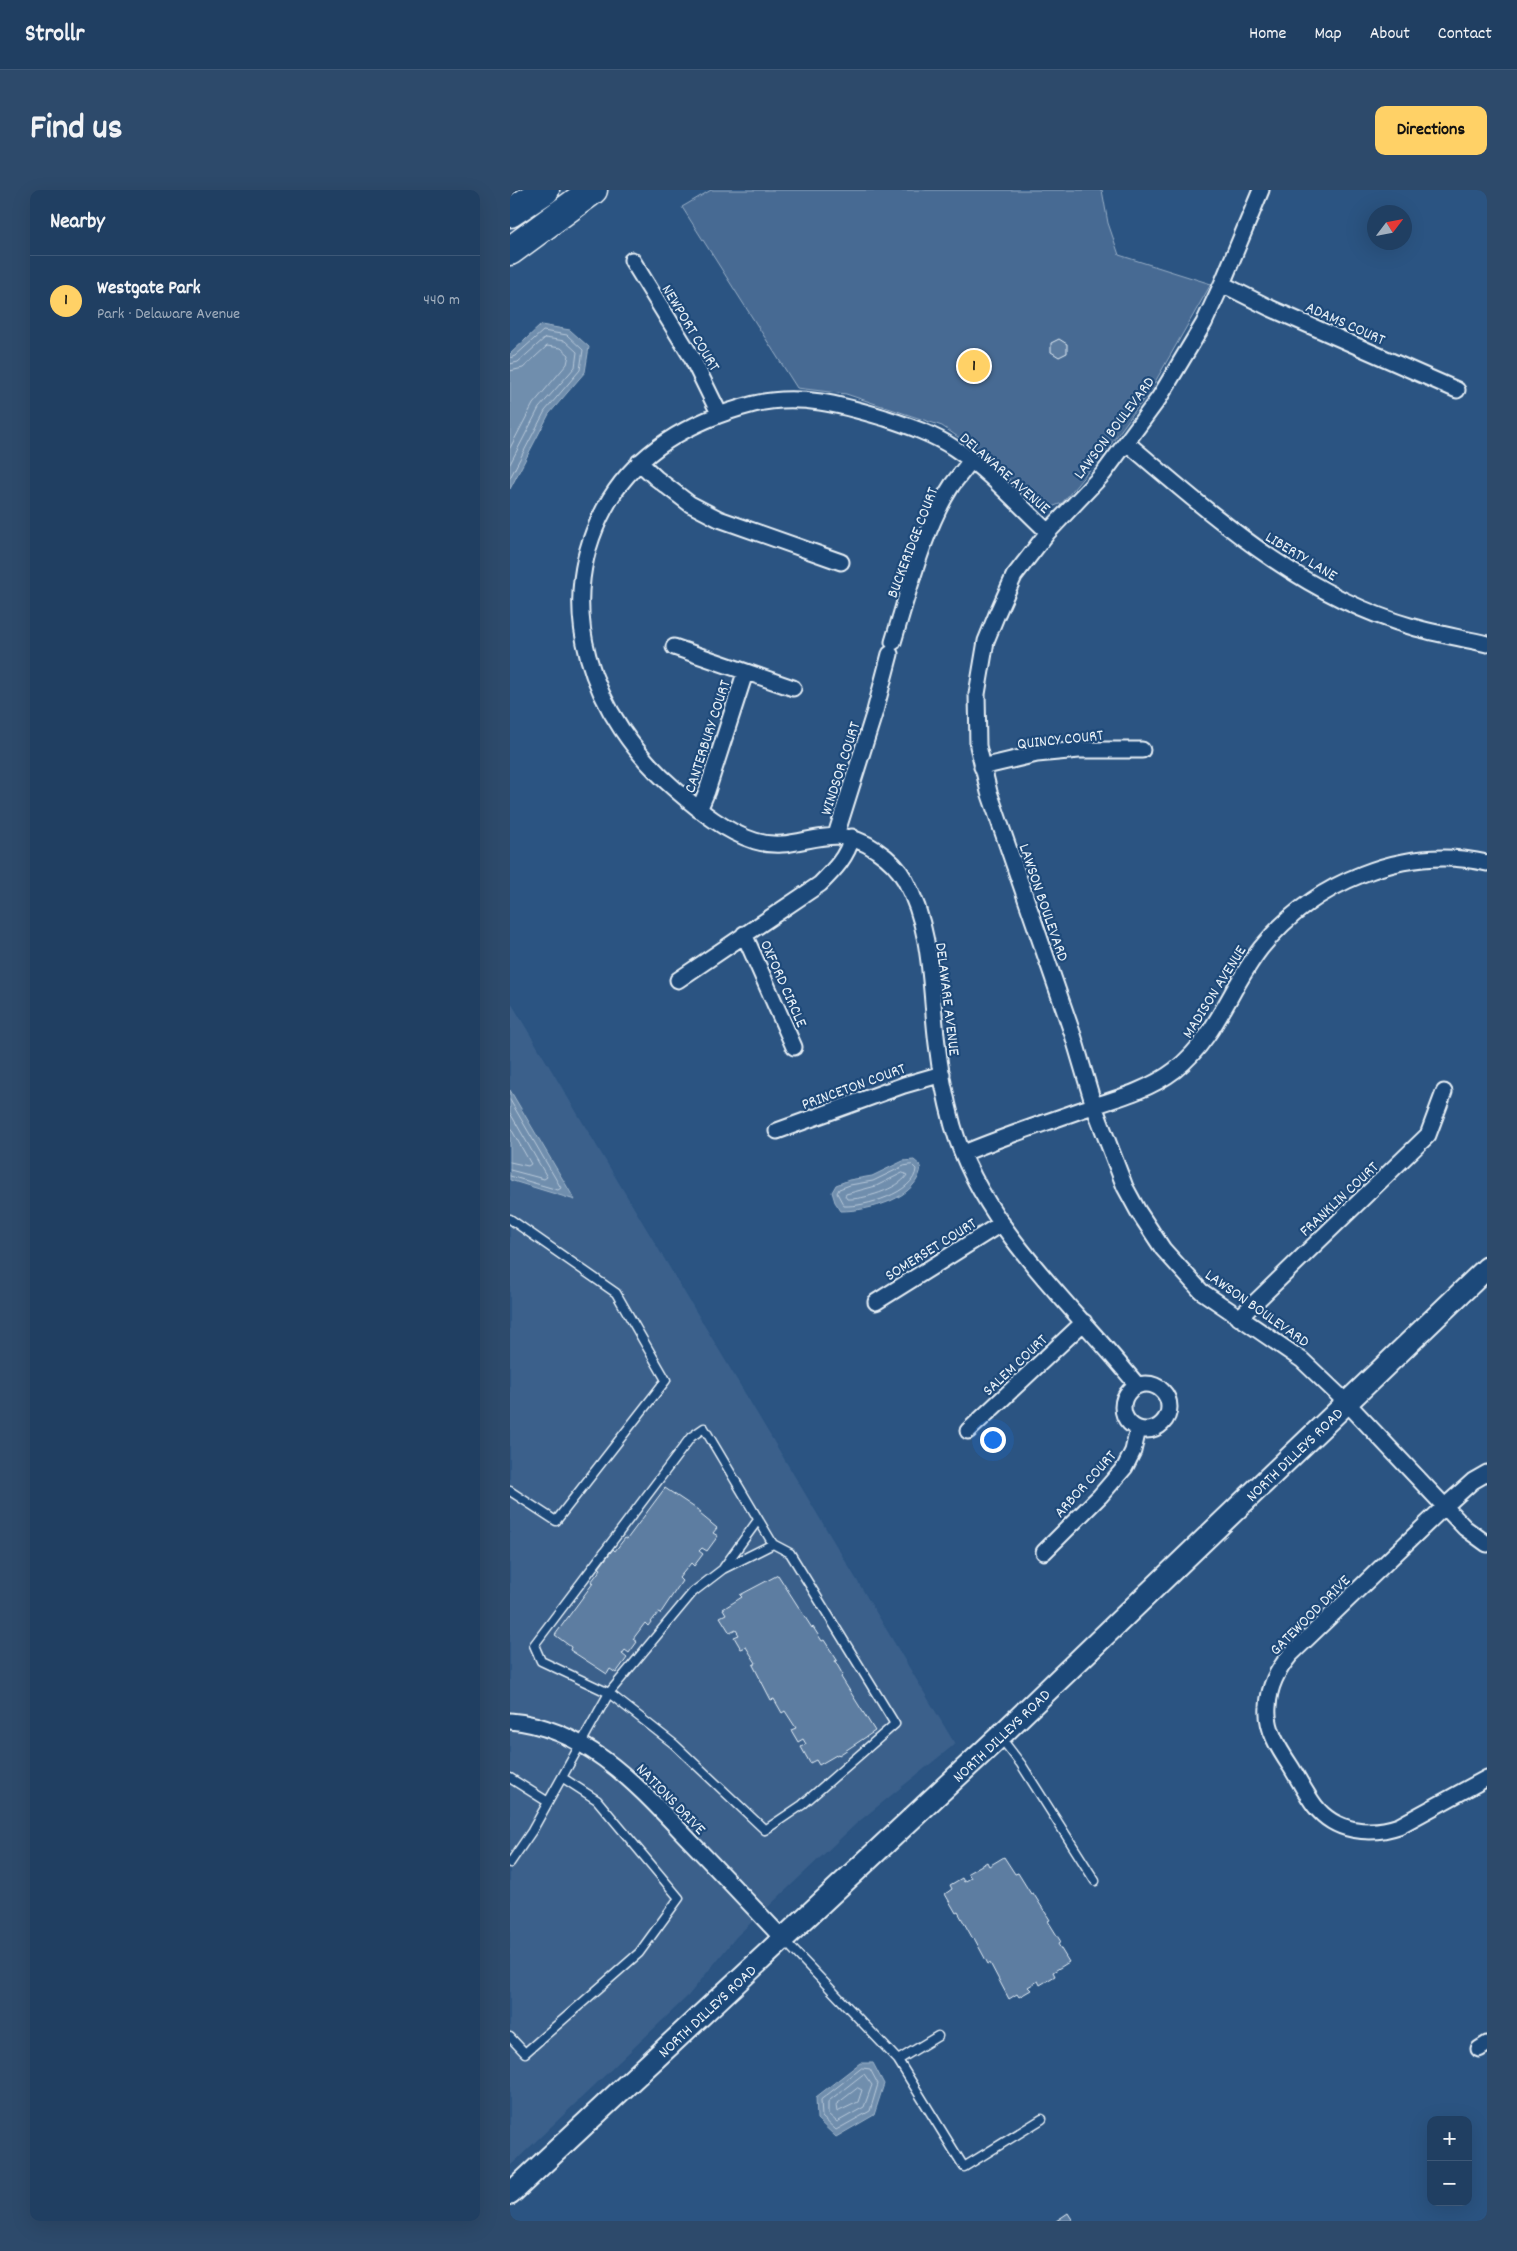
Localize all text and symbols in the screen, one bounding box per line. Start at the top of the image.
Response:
text: Strollr [25,18,84,52]
text: Home [1249,22,1286,47]
text: Map [1314,22,1342,47]
text: About [1370,22,1410,47]
text: Contact [1438,22,1492,47]
text: Find us [30,105,122,155]
button: Directions [1375,106,1487,155]
north arrow [1367,205,1412,250]
text: Nearby [50,208,105,238]
text: Westgate Park [97,276,201,303]
street label: NEWPORT COURT [655,281,725,377]
text: 1 [64,289,68,312]
text: 440 m [423,289,460,312]
street label: ADAMS COURT [1302,297,1389,352]
text: Park · Delaware Avenue [97,303,240,326]
pin: 1 [958,347,990,385]
street label: LAWSON BOULEVARD [1069,372,1161,485]
street label: DELAWARE AVENUE [954,428,1055,520]
street label: BUCKERIDGE COURT [882,484,945,602]
street label: LIBERTY LANE [1260,527,1342,588]
street label: CANTERBURY COURT [679,677,738,796]
street label: WINDSOR COURT [815,719,867,818]
street label: QUINCY COURT [1016,724,1105,756]
street label: LAWSON BOULEVARD [1012,841,1074,965]
street label: OXFORD CIRCLE [753,937,812,1032]
street label: DELAWARE AVENUE [928,941,965,1058]
street label: MADISON AVENUE [1177,941,1253,1043]
street label: PRINCETON COURT [799,1058,910,1117]
street label: FRANKLIN COURT [1295,1157,1385,1243]
street label: SOMERSET COURT [881,1212,982,1287]
street label: LAWSON BOULEVARD [1200,1264,1314,1354]
street label: SALEM COURT [978,1329,1054,1402]
street label: NORTH DILLEYS ROAD [1242,1403,1349,1508]
your location [980,1427,1006,1453]
street label: ARBOR COURT [1049,1445,1123,1523]
street label: GATEWOOD DRIVE [1265,1570,1357,1661]
street label: NORTH DILLEYS ROAD [948,1685,1057,1789]
street label: NATIONS DRIVE [630,1759,711,1841]
street label: NORTH DILLEYS ROAD [654,1960,763,2064]
map controls [1427,2116,1472,2206]
button: + [1427,2116,1472,2161]
button: − [1427,2161,1472,2206]

